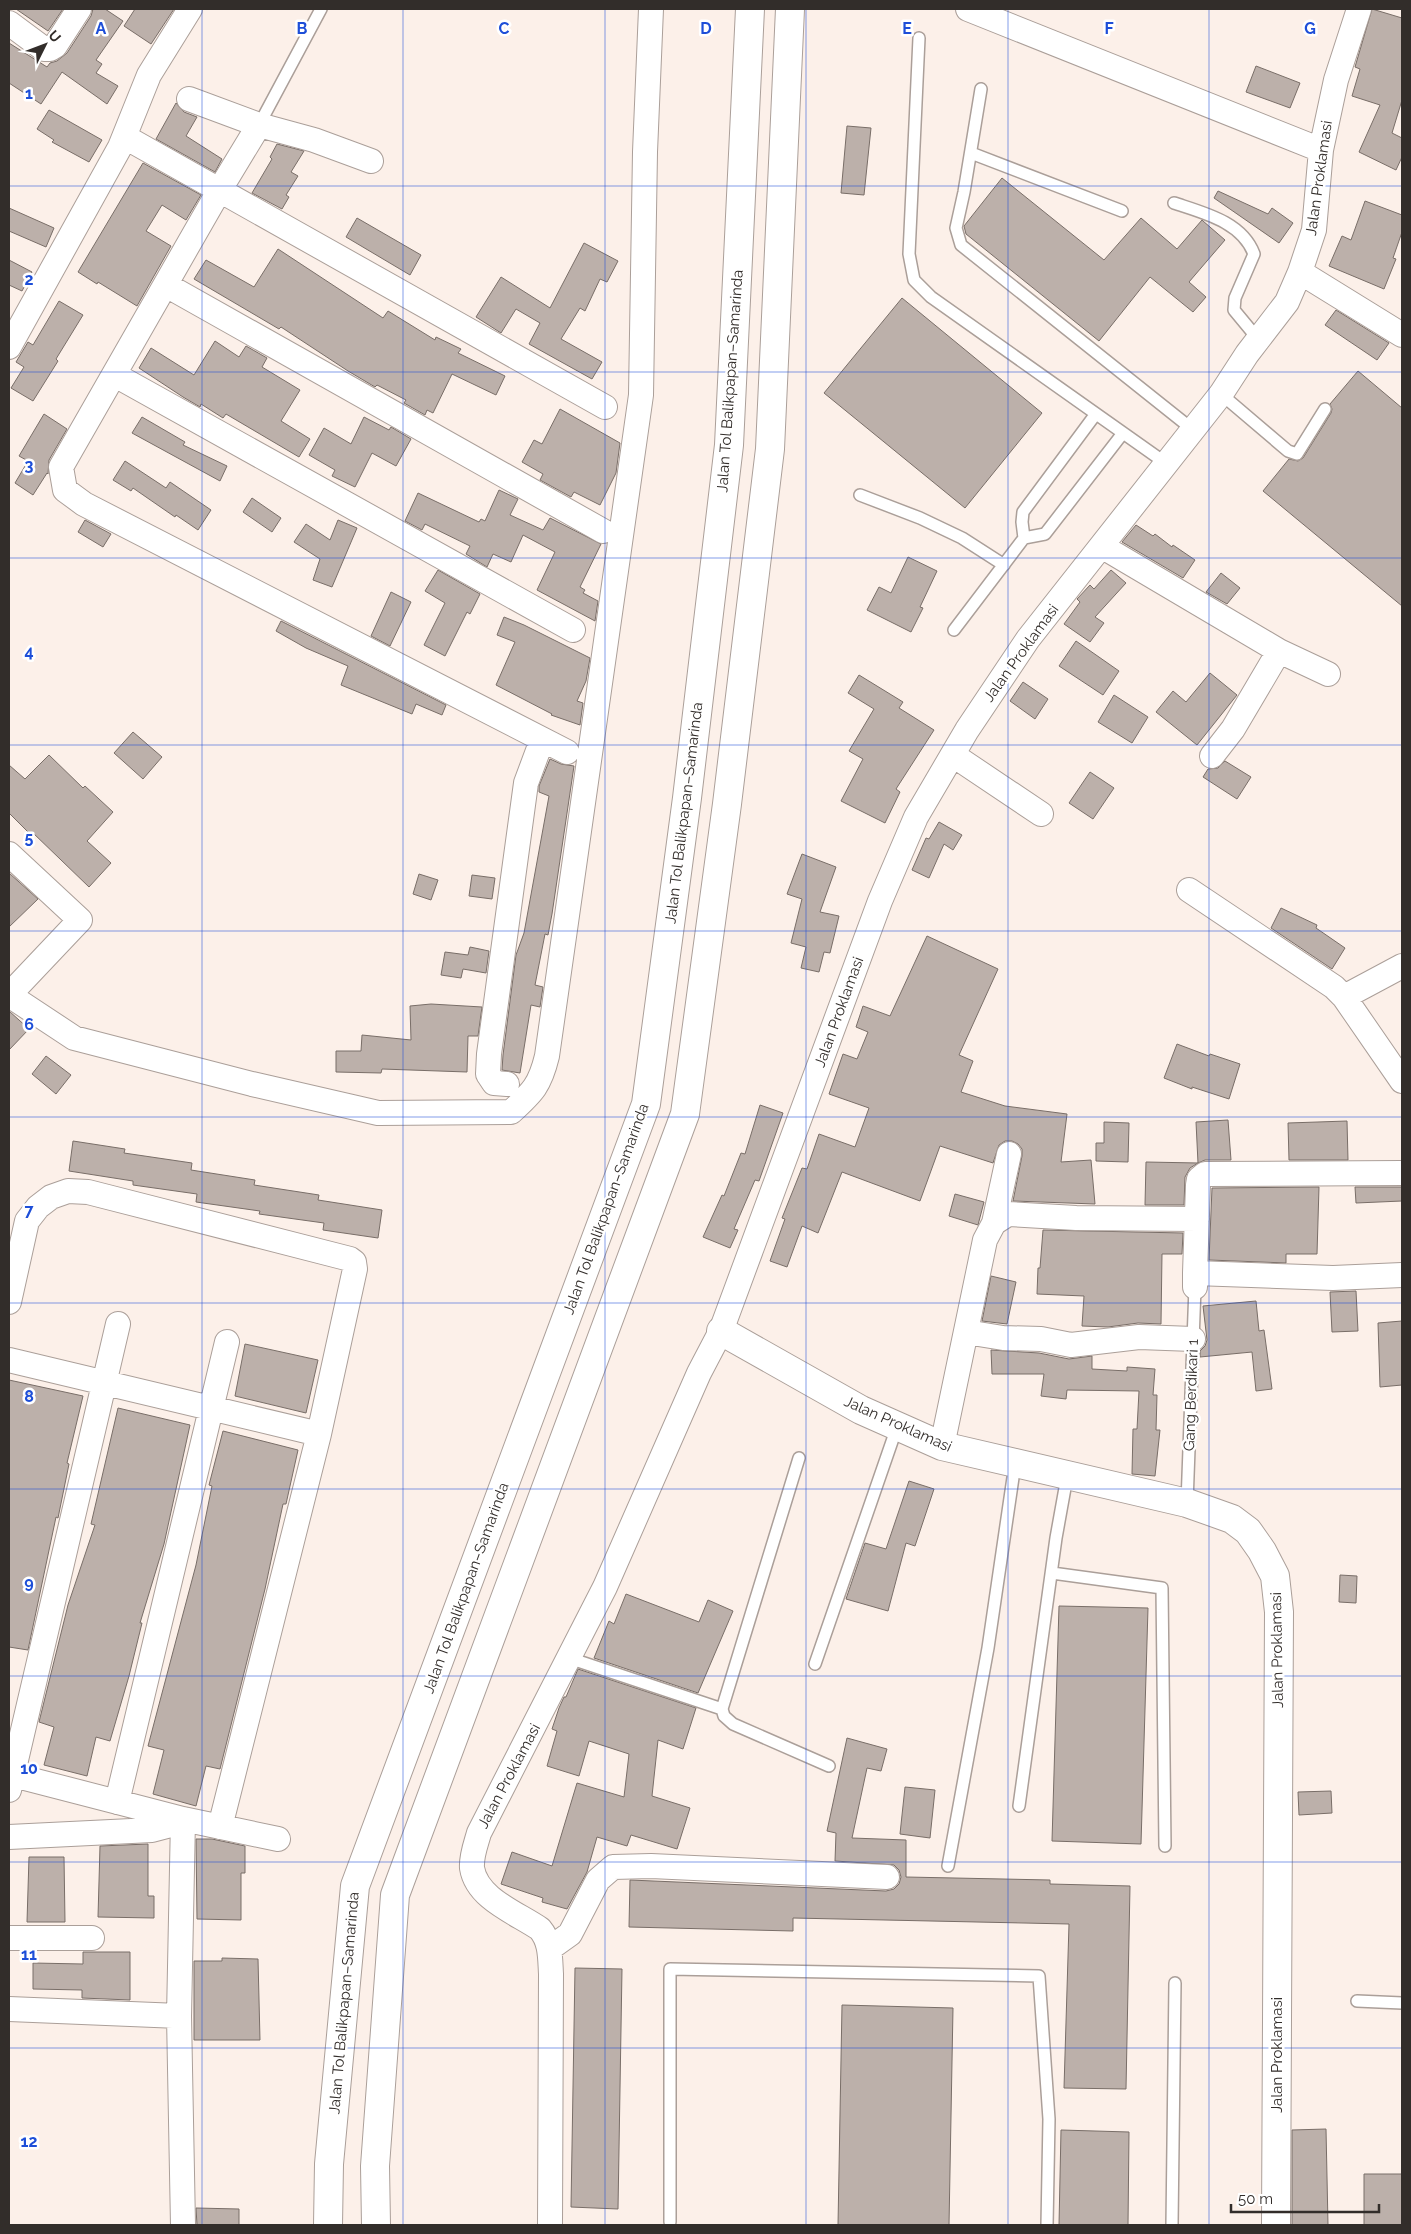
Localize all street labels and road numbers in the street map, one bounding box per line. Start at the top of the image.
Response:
street label: Jalan Proklamasi [1302,119,1336,237]
street label: Jalan Tol Balikpapan–Samarinda [713,269,747,493]
street label: Jalan Proklamasi [980,601,1062,705]
street label: Jalan Tol Balikpapan–Samarinda [661,701,707,925]
street label: Jalan Proklamasi [811,954,867,1070]
street label: Jalan Tol Balikpapan–Samarinda [559,1101,653,1317]
street label: Gang Berdikari 1 [1180,1338,1202,1451]
street label: Jalan Proklamasi [841,1392,955,1456]
street label: Jalan Tol Balikpapan–Samarinda [419,1480,513,1696]
street label: Jalan Proklamasi [1267,1592,1287,1708]
street label: Jalan Proklamasi [474,1721,544,1831]
street label: Jalan Tol Balikpapan–Samarinda [325,1891,363,2115]
street label: Jalan Proklamasi [1268,1997,1286,2113]

